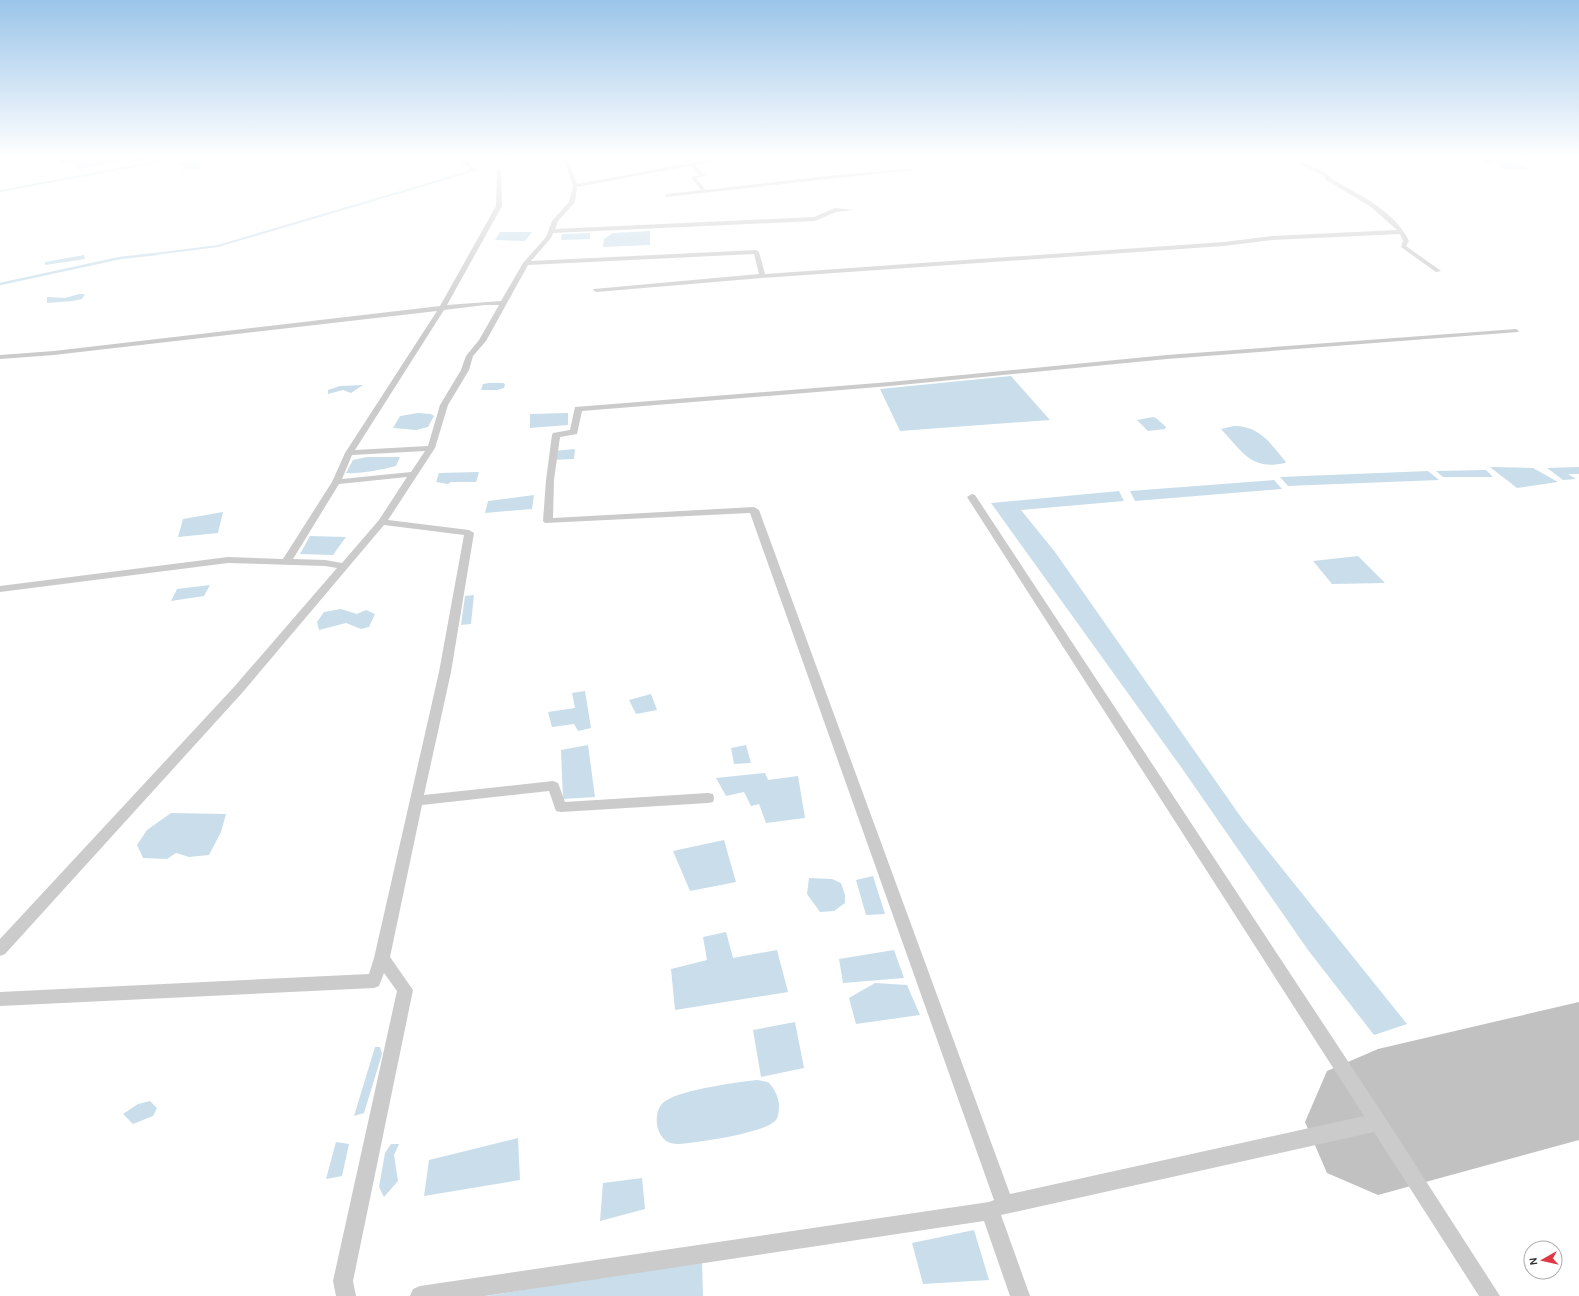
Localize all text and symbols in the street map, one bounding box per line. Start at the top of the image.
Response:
north arrow [1523,1240,1563,1280]
text: N [1527,1257,1541,1266]

